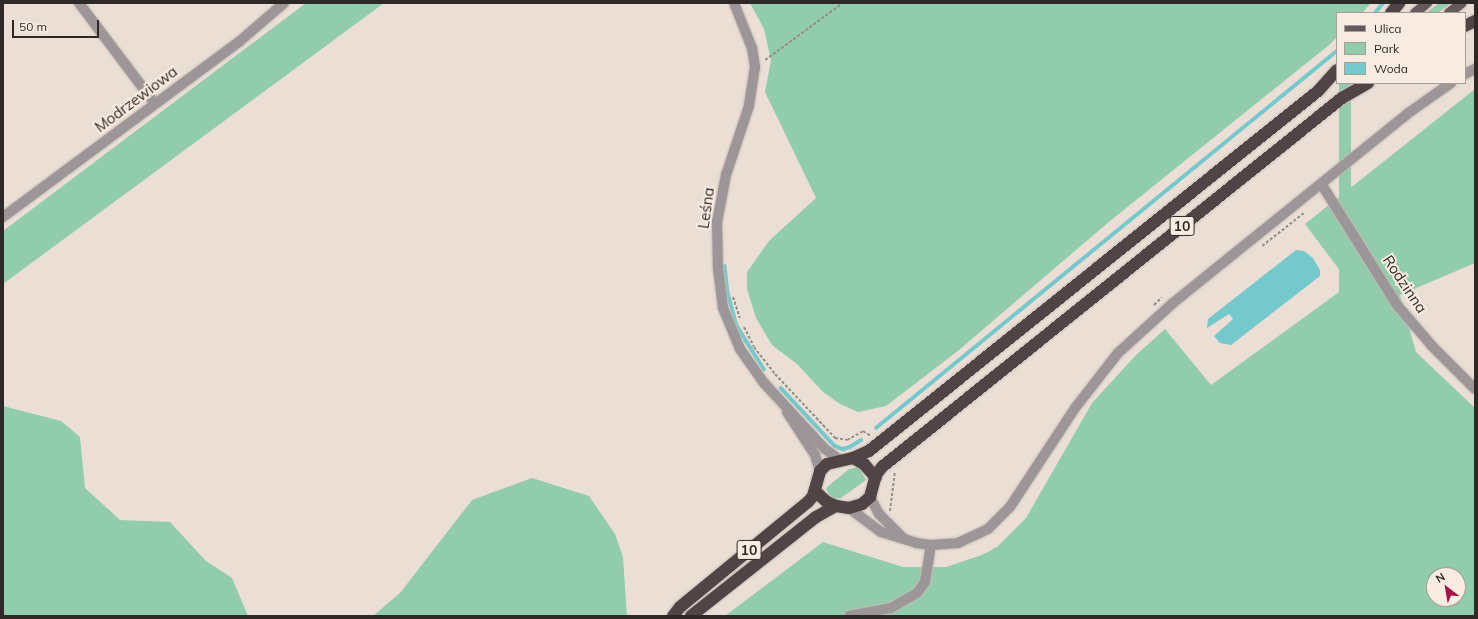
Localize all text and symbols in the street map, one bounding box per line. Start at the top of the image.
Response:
scale bar [14,12,101,38]
legend [1336,12,1466,84]
text: 50 m [19,19,47,34]
text: Ulica [1374,21,1402,36]
text: Park [1374,41,1399,56]
text: Woda [1374,61,1408,76]
street label: Modrzewiowa [91,62,181,136]
street label: Leśna [694,186,718,230]
road number: 10 [1169,214,1195,238]
street label: Rodzinna [1379,252,1431,316]
road number: 10 [736,538,762,562]
north arrow [1426,567,1466,607]
text: N [1433,569,1448,586]

